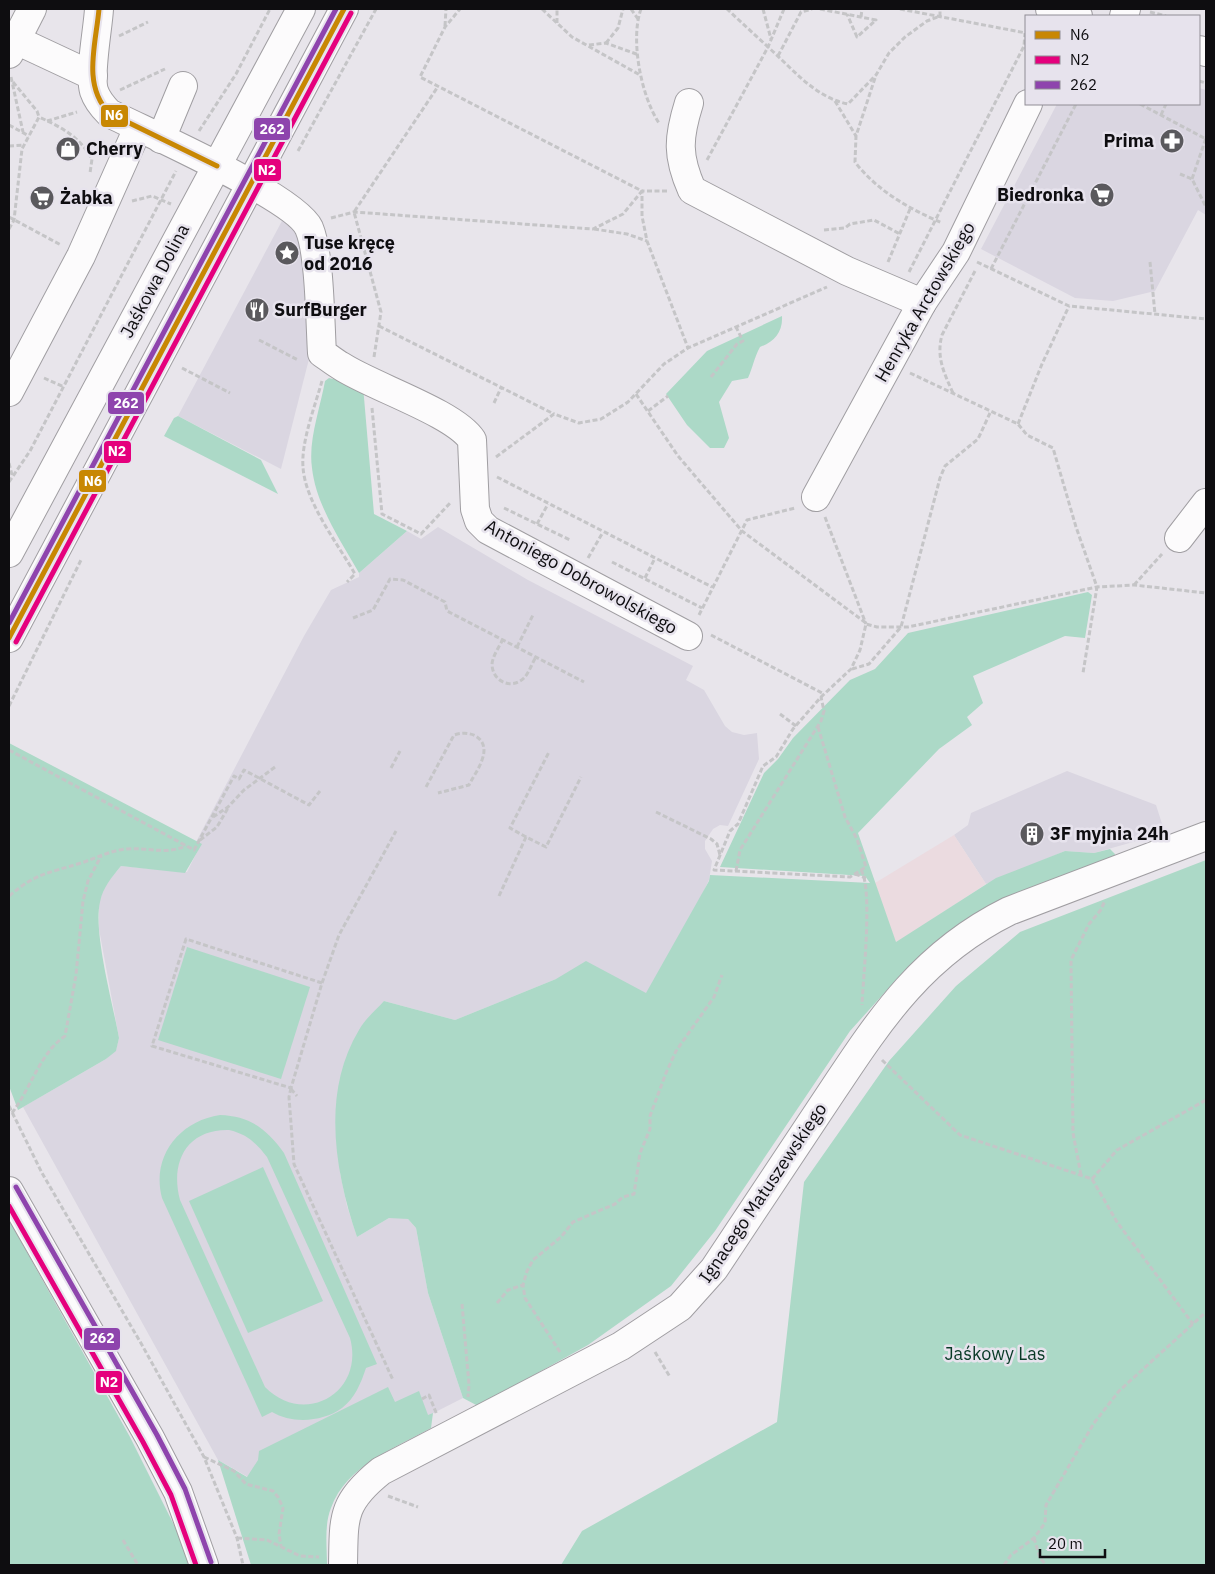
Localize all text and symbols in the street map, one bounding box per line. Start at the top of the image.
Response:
legend [1025,15,1200,105]
text: N6 [1070,25,1090,44]
text: N2 [1070,50,1090,69]
text: 262 [1070,75,1097,94]
line badge: N6 [100,104,129,128]
text: N6 [105,106,123,124]
line badge: 262 [253,117,291,141]
text: 262 [259,120,285,138]
pharmacy icon: Prima [1159,128,1185,154]
place label: Prima [1104,129,1154,152]
shop icon: Cherry [55,136,81,162]
place label: Cherry [86,137,143,160]
line badge: N2 [253,158,282,182]
text: N2 [258,161,276,179]
supermarket icon: Biedronka [1089,182,1115,208]
place label: Biedronka [997,183,1084,206]
supermarket icon: Żabka [29,185,55,211]
place label: Żabka [60,186,113,209]
street label: Henryka Arctowskiego [869,218,980,386]
street label: Jaśkowa Dolina [115,220,194,342]
place label: Tuse kręcę od 2016 [304,231,395,275]
place icon: Tuse kręcę od 2016 [274,240,300,266]
restaurant icon: SurfBurger [244,297,270,323]
place label: SurfBurger [274,298,367,321]
line badge: 262 [107,391,145,415]
text: 262 [113,394,139,412]
line badge: N2 [103,440,132,464]
text: N2 [108,442,126,460]
line badge: N6 [78,469,107,493]
text: N6 [84,472,102,490]
street label: Antoniego Dobrowolskiego [481,514,681,639]
building icon: 3F myjnia 24h [1019,821,1045,847]
place label: 3F myjnia 24h [1050,822,1169,845]
street label: Ignacego Matuszewskiego [694,1098,831,1287]
line badge: 262 [83,1327,121,1351]
text: 262 [89,1329,115,1347]
park label: Jaśkowy Las [944,1342,1046,1365]
line badge: N2 [95,1370,123,1394]
text: N2 [100,1373,118,1391]
scale bar [1040,1526,1105,1558]
text: 20 m [1048,1534,1083,1553]

